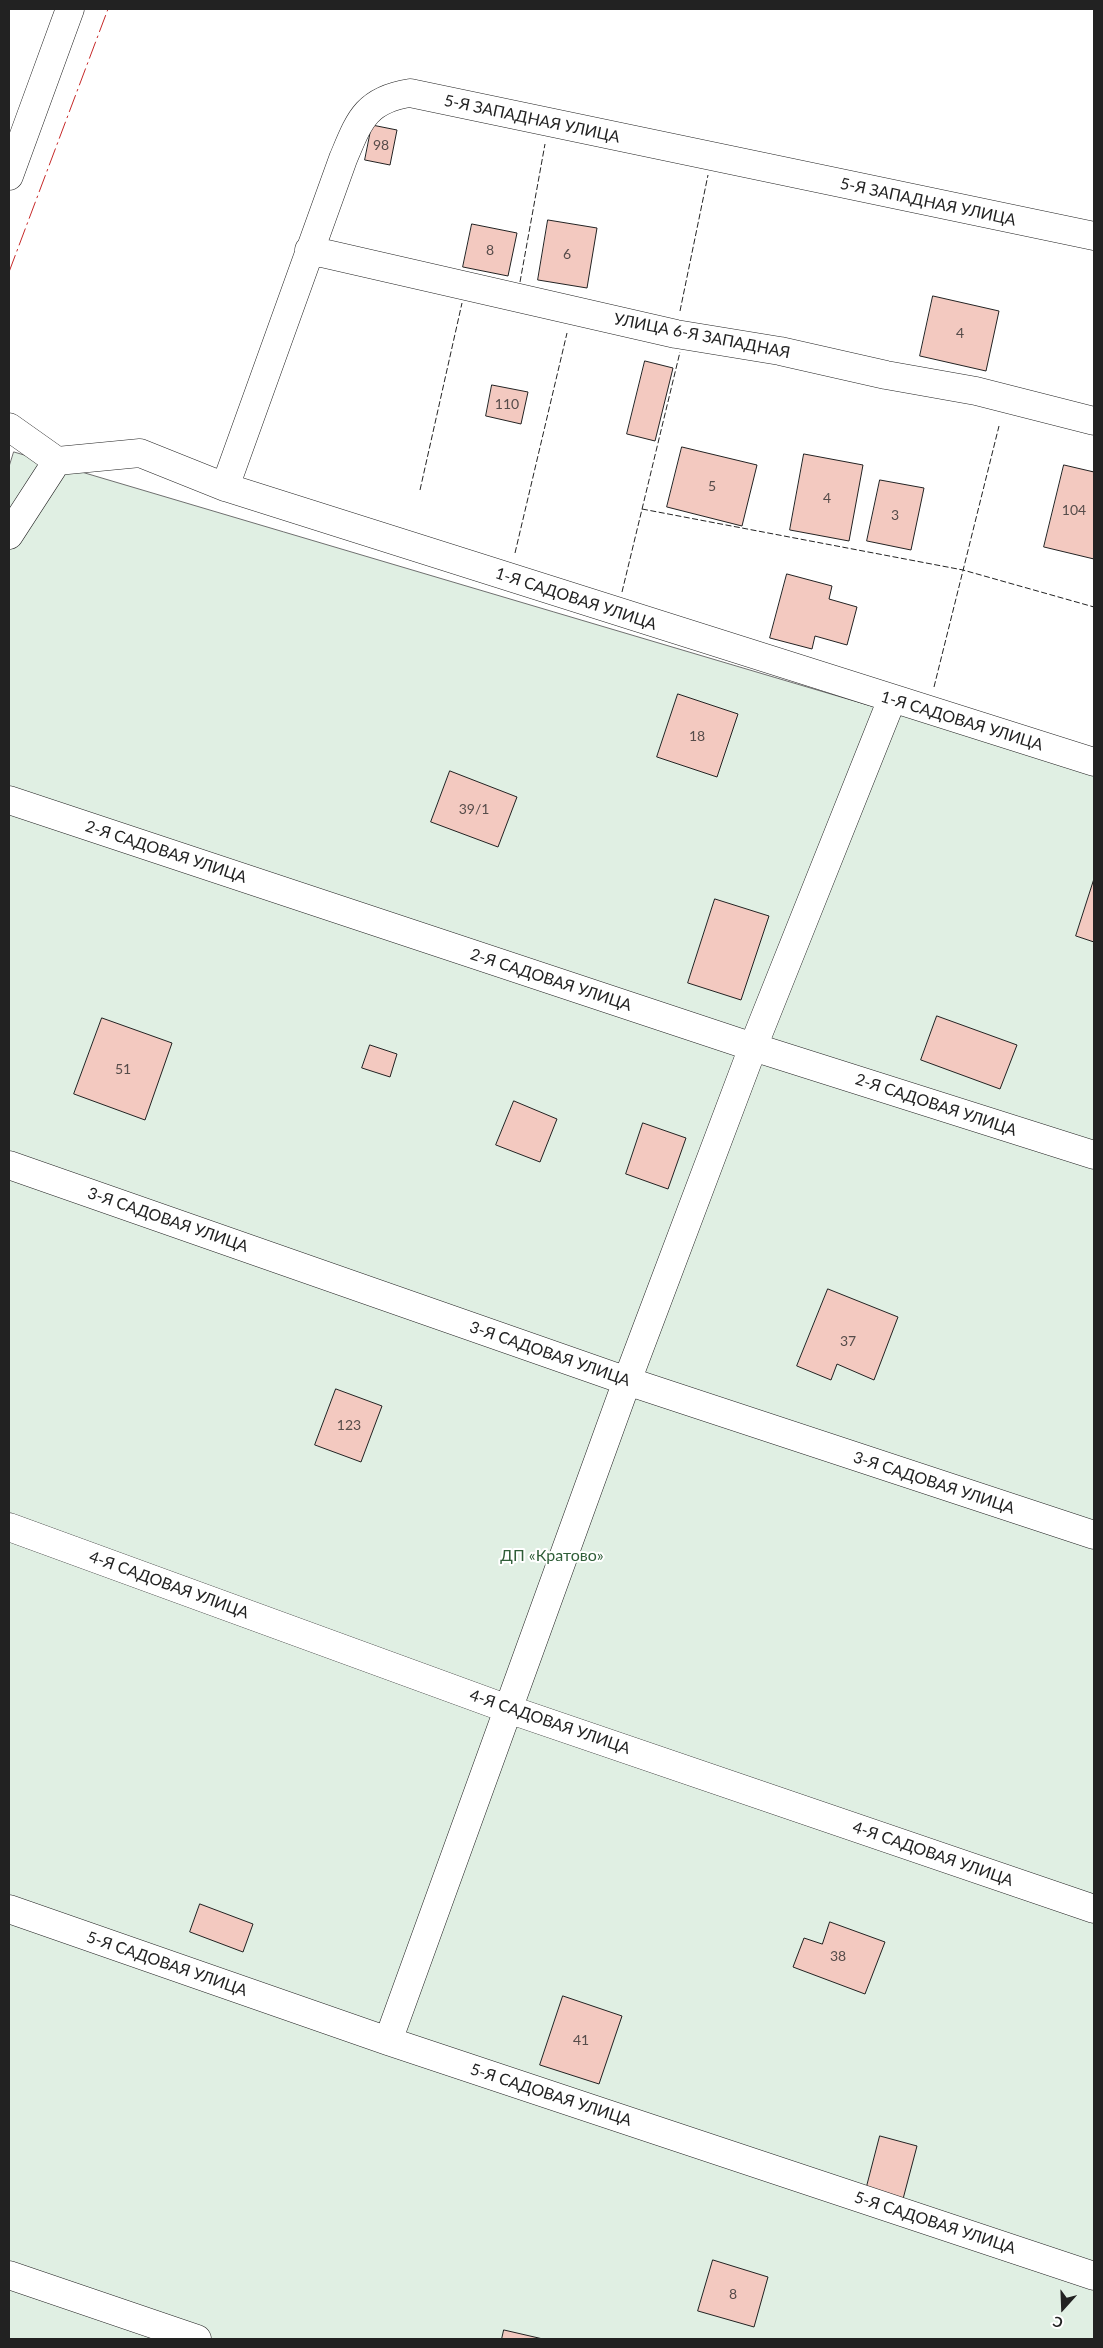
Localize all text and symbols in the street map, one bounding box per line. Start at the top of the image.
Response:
street label: 5-Я ЗАПАДНАЯ УЛИЦА [442,91,622,147]
house number: 98 [373,137,389,153]
street label: 5-Я ЗАПАДНАЯ УЛИЦА [838,174,1018,230]
house number: 8 [486,242,494,258]
house number: 6 [563,246,571,262]
street label: УЛИЦА 6-Я ЗАПАДНАЯ [612,309,792,363]
house number: 4 [956,325,964,341]
house number: 110 [495,396,519,412]
house number: 5 [708,478,716,494]
house number: 4 [823,490,831,506]
house number: 104 [1062,502,1086,518]
house number: 3 [891,507,899,523]
street label: 1-Я САДОВАЯ УЛИЦА [493,564,659,634]
street label: 1-Я САДОВАЯ УЛИЦА [879,687,1045,755]
house number: 18 [689,728,705,744]
house number: 39/1 [459,801,489,817]
street label: 2-Я САДОВАЯ УЛИЦА [83,817,249,887]
street label: 2-Я САДОВАЯ УЛИЦА [468,945,634,1015]
house number: 51 [115,1061,131,1077]
street label: 2-Я САДОВАЯ УЛИЦА [853,1070,1019,1140]
street label: 3-Я САДОВАЯ УЛИЦА [85,1183,251,1257]
street label: 3-Я САДОВАЯ УЛИЦА [467,1317,633,1391]
house number: 37 [840,1333,856,1349]
house number: 123 [337,1417,361,1433]
street label: 3-Я САДОВАЯ УЛИЦА [851,1448,1017,1518]
park label: ДП «Кратово» [500,1546,604,1566]
street label: 4-Я САДОВАЯ УЛИЦА [86,1547,252,1623]
street label: 4-Я САДОВАЯ УЛИЦА [467,1685,633,1759]
street label: 4-Я САДОВАЯ УЛИЦА [850,1817,1016,1891]
street label: 5-Я САДОВАЯ УЛИЦА [84,1927,250,2001]
house number: 38 [830,1948,846,1964]
house number: 41 [573,2032,589,2048]
street label: 5-Я САДОВАЯ УЛИЦА [468,2060,634,2130]
street label: 5-Я САДОВАЯ УЛИЦА [852,2188,1018,2258]
north arrow [1038,2283,1088,2333]
house number: 8 [729,2286,737,2302]
text: С [1050,2313,1065,2332]

